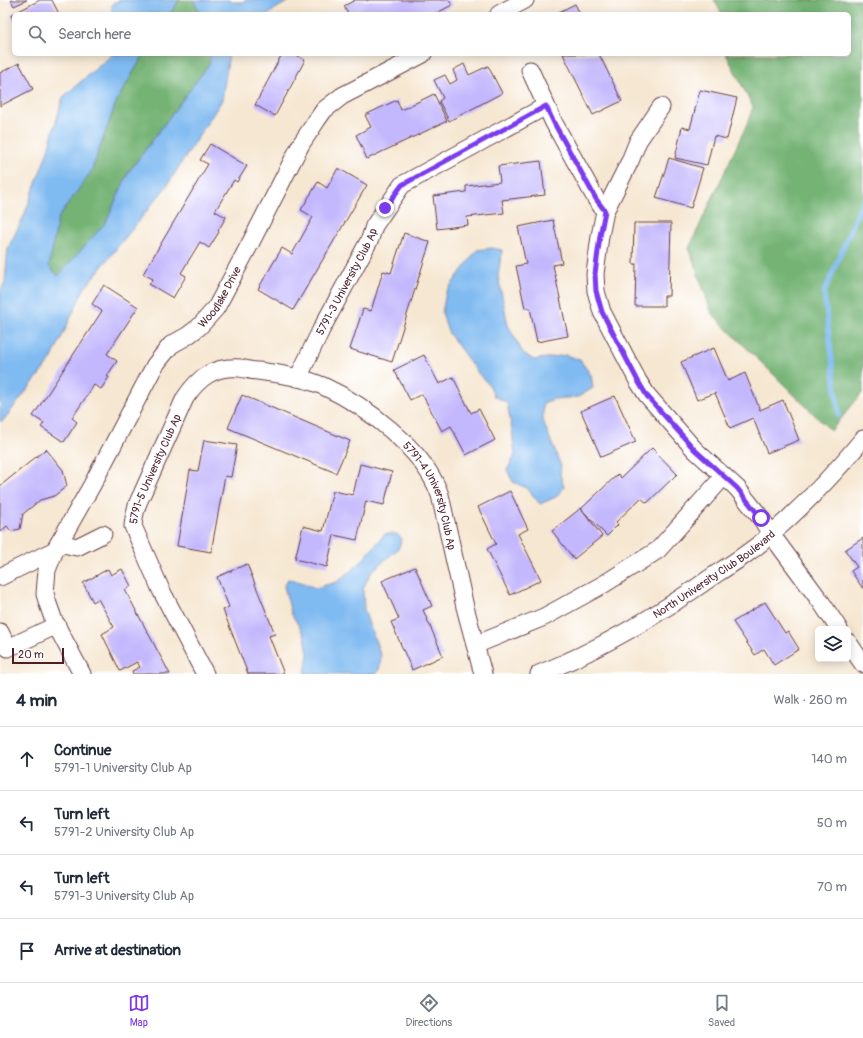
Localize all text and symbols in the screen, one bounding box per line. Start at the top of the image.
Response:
search box [12,12,851,56]
icon: search [26,23,48,45]
text: Search here [58,25,131,44]
route end [376,199,394,217]
street label: 5791-3 University Club Ap [314,227,380,337]
street label: Woodlake Drive [196,264,244,331]
street label: 5791-5 University Club Ap [127,412,184,525]
street label: 5791-4 University Club Ap [400,439,458,551]
route start [752,509,770,527]
street label: North University Club Boulevard [651,528,778,621]
map controls [815,626,851,662]
button: layers [815,626,851,662]
scale bar [12,646,64,665]
text: 20 m [18,648,44,661]
text: 4 min [16,690,57,711]
text: Walk · 260 m [773,692,847,708]
text: Continue [54,741,112,760]
icon: ahead [16,748,38,770]
text: 140 m [811,751,847,767]
text: 5791-1 University Club Ap [54,760,192,776]
text: Turn left [54,805,110,824]
icon: left [16,812,38,834]
text: 50 m [817,815,847,831]
text: 5791-2 University Club Ap [54,824,194,840]
text: Turn left [54,869,110,888]
icon: left [16,876,38,898]
text: 70 m [817,879,847,895]
text: 5791-3 University Club Ap [54,888,194,904]
icon: arrive [16,940,38,962]
text: Arrive at destination [54,941,181,960]
tab: Map [128,992,150,1029]
tab: Directions [406,992,452,1029]
tab: Saved [708,992,735,1029]

